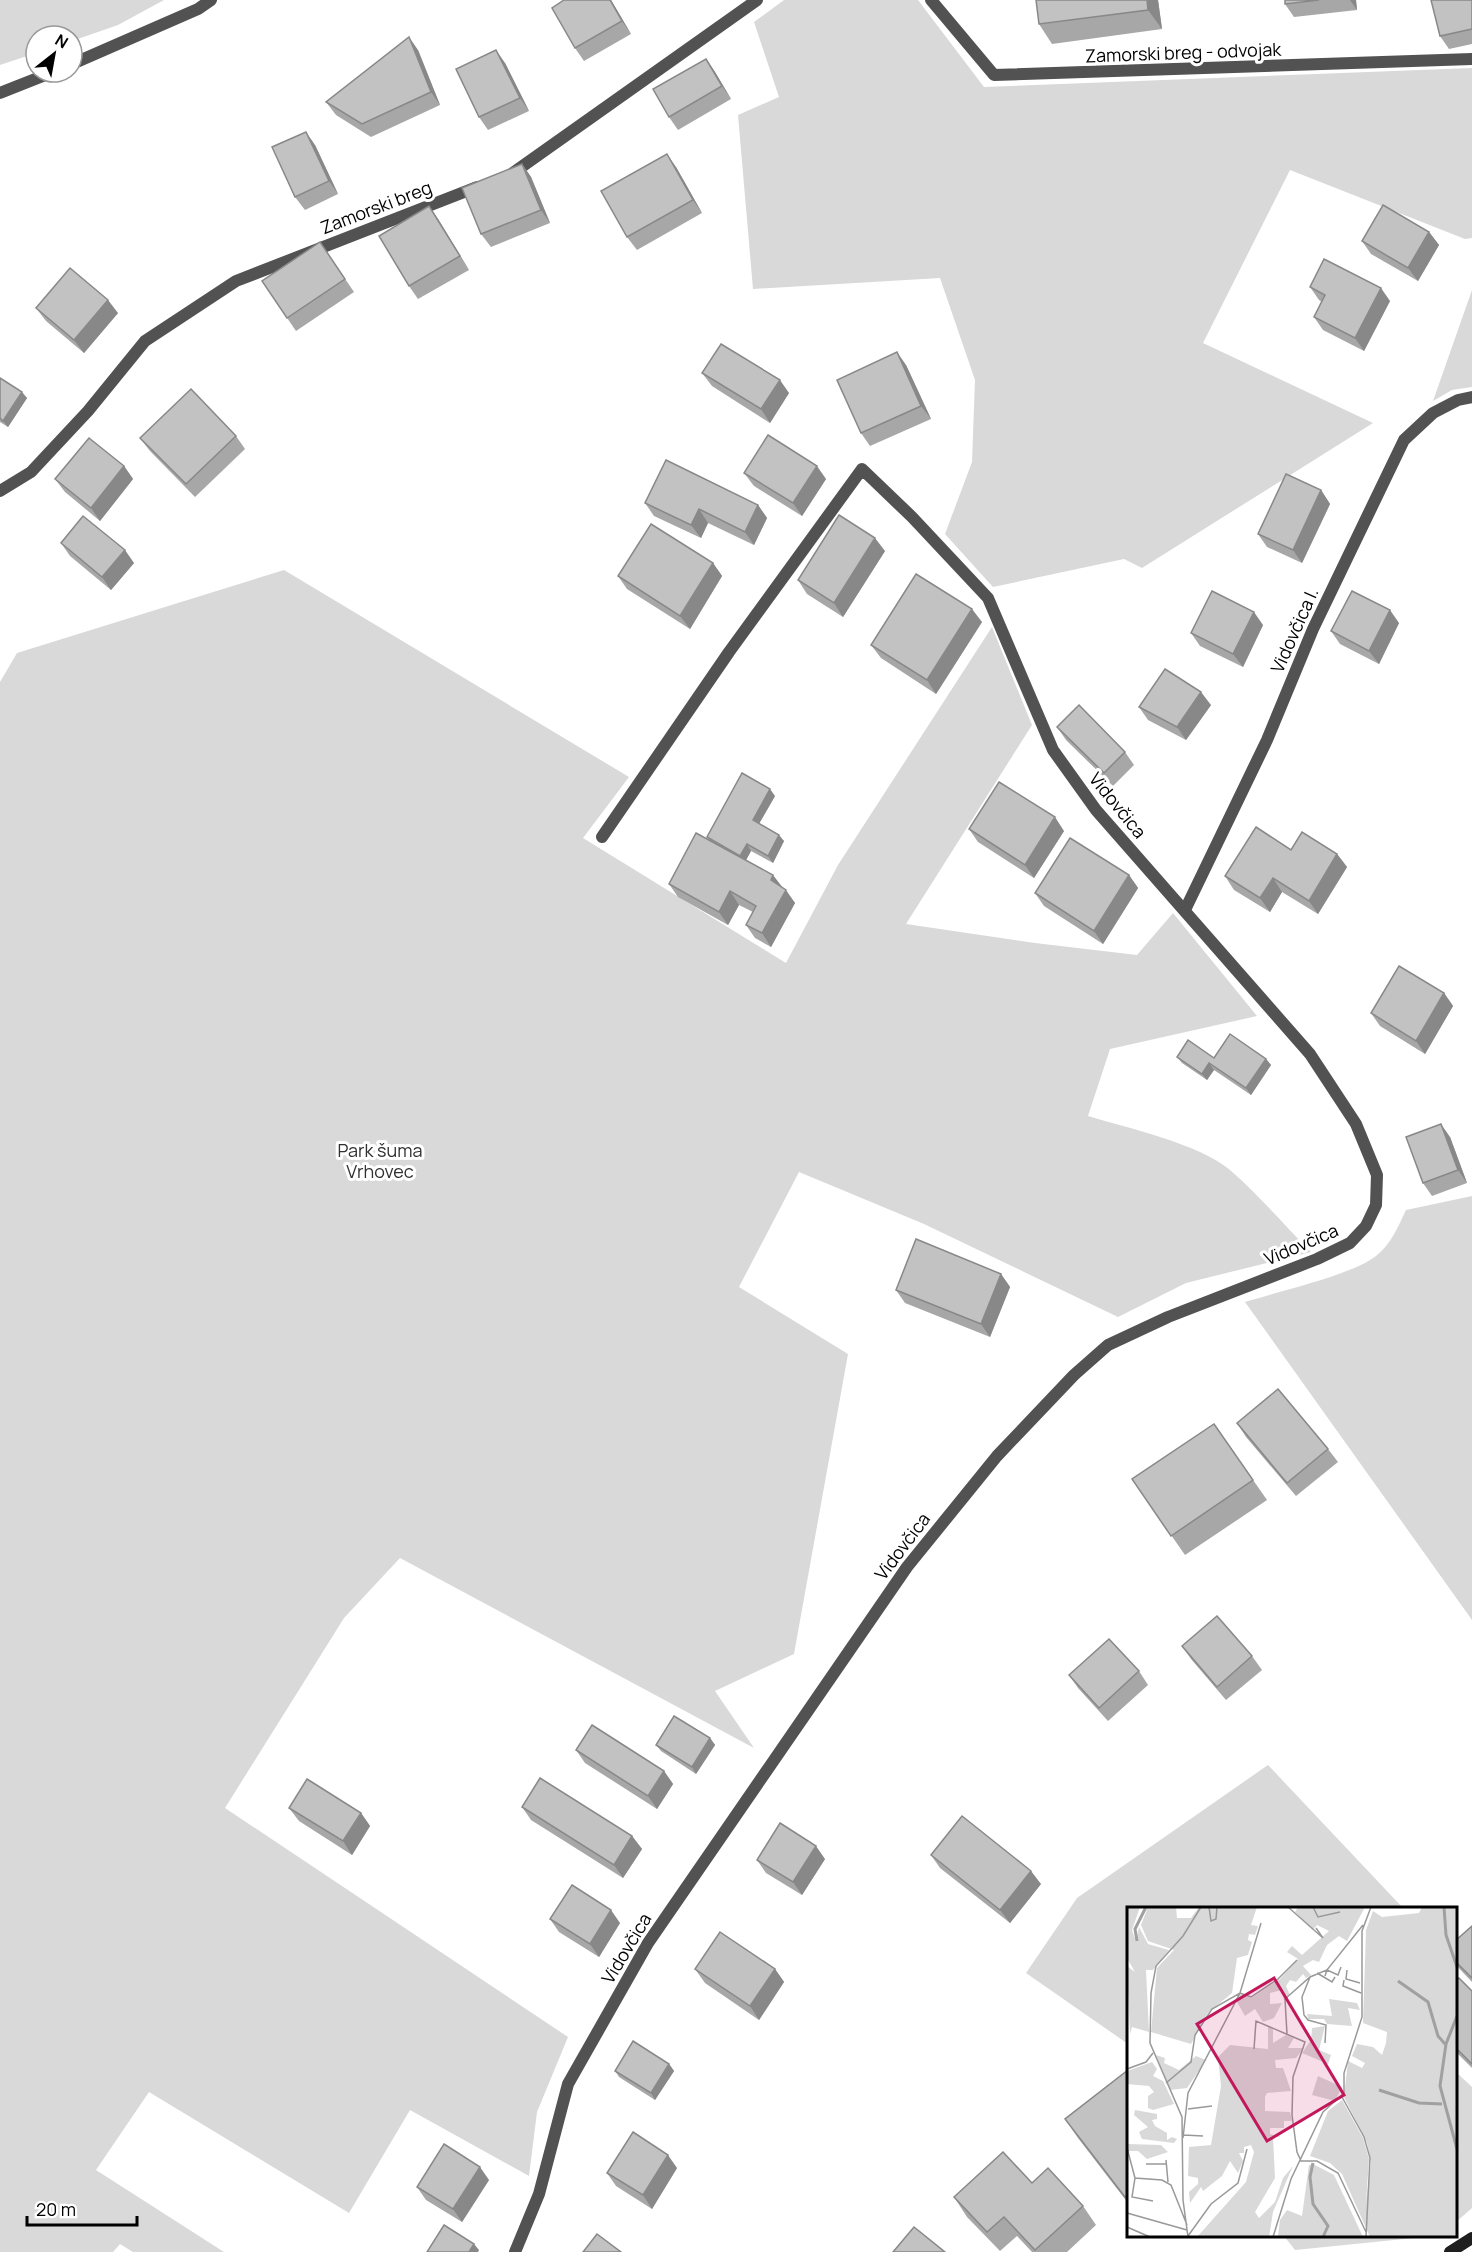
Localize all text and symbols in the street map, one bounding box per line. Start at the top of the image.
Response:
north arrow [24,24,84,84]
text: N [51,29,72,54]
street label: Zamorski breg - odvojak [1084,37,1283,67]
street label: Zamorski breg [317,175,435,239]
street label: Vidovčica I. [1265,584,1323,676]
street label: Vidovčica [1084,767,1152,843]
park label: Park šuma Vrhovec [338,1138,422,1183]
street label: Vidovčica [1260,1218,1342,1270]
street label: Vidovčica [869,1508,935,1584]
inset map [1127,1907,1457,2237]
street label: Vidovčica [596,1908,656,1988]
scale bar [27,2189,136,2227]
text: 20 m [36,2197,76,2221]

